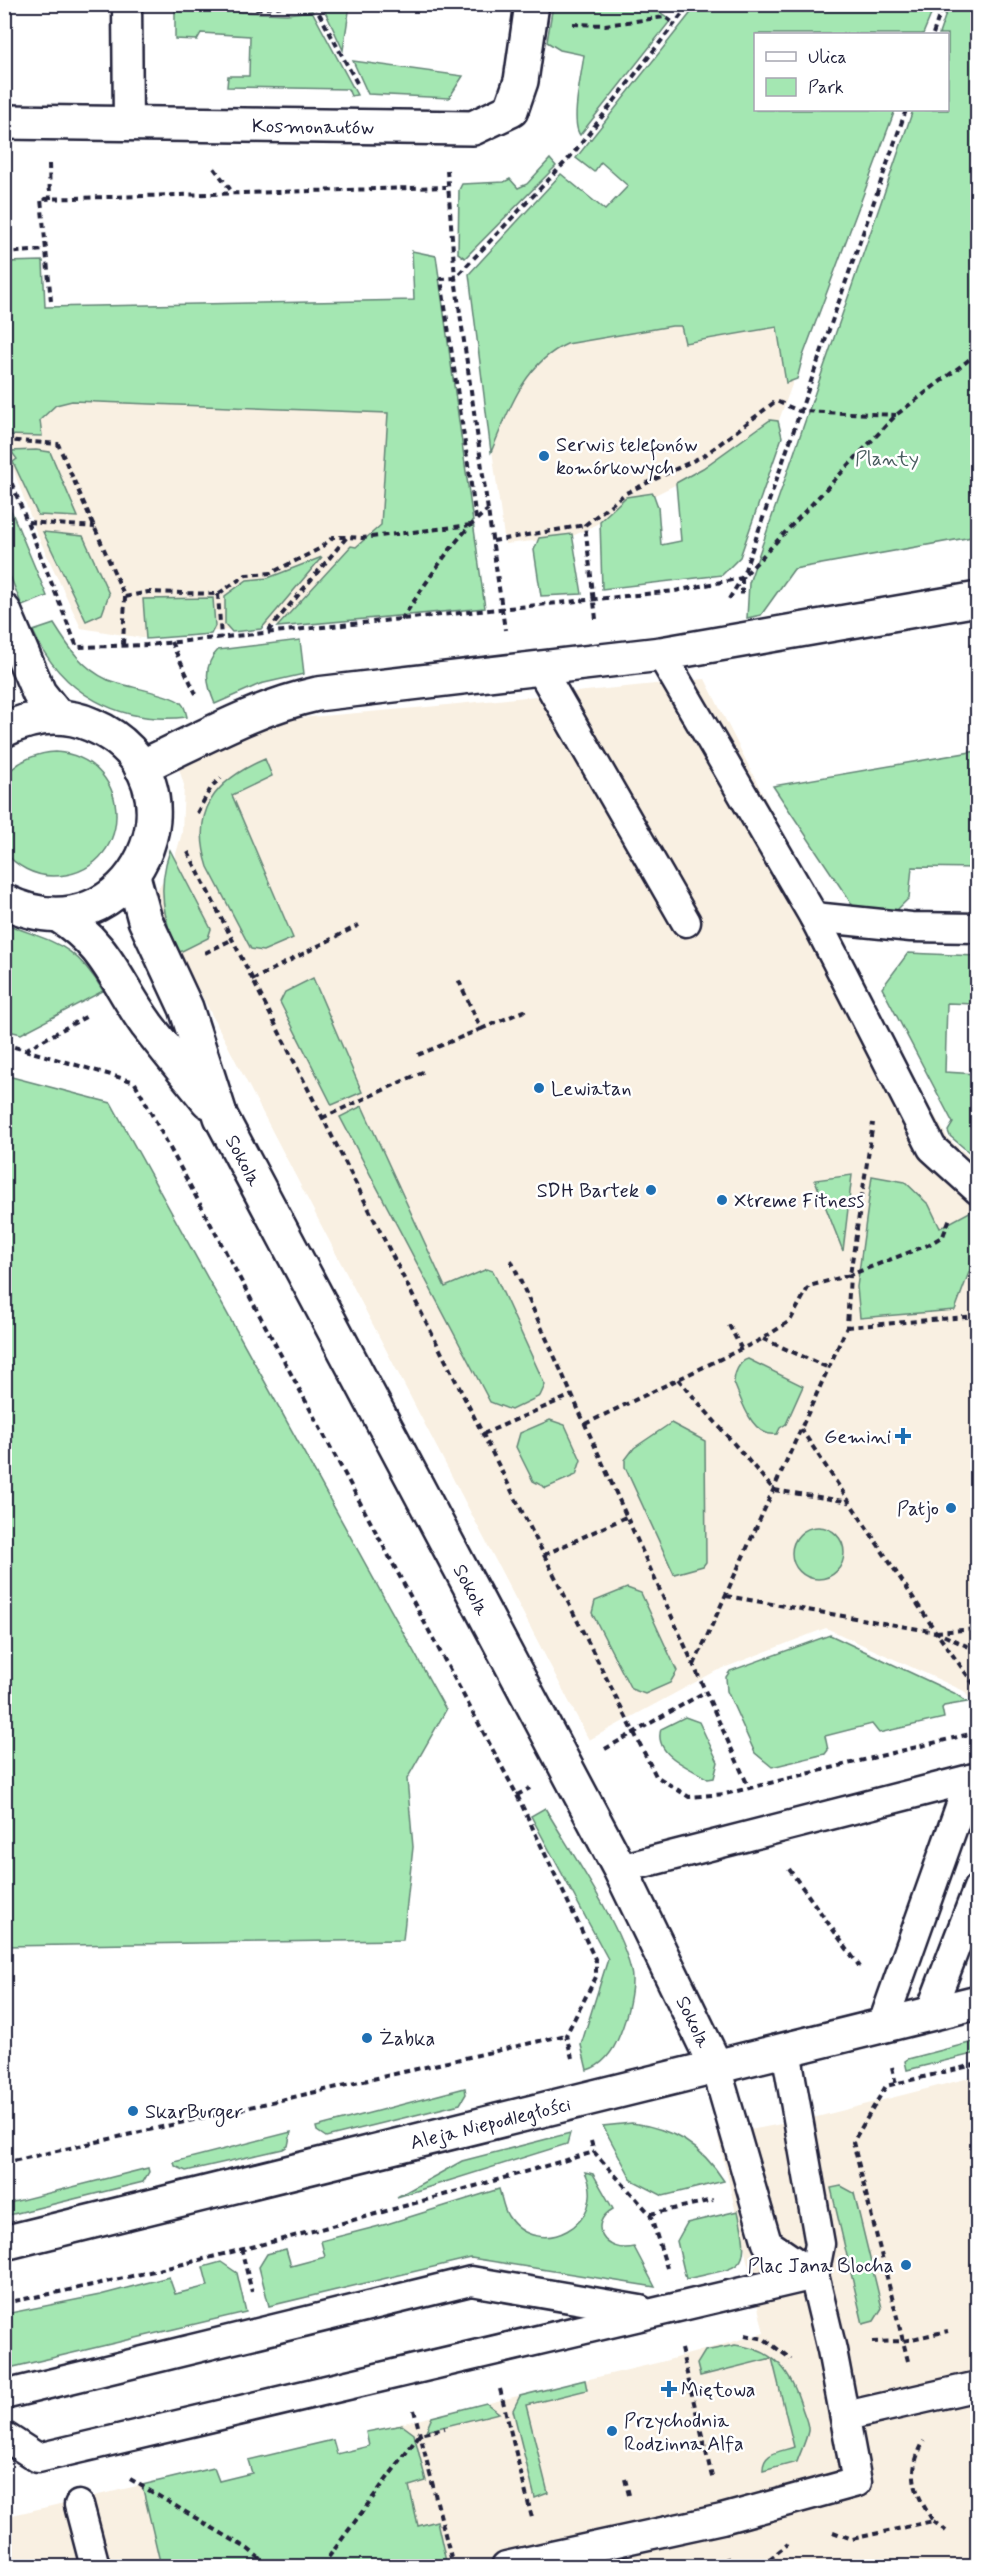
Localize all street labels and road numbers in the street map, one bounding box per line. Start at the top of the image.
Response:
street label: Kosmonautów [252,113,374,142]
street label: Sokola [218,1130,268,1192]
street label: Sokola [446,1560,496,1621]
street label: Sokola [669,1992,717,2054]
street label: Aleja Niepodległości [408,2091,574,2157]

